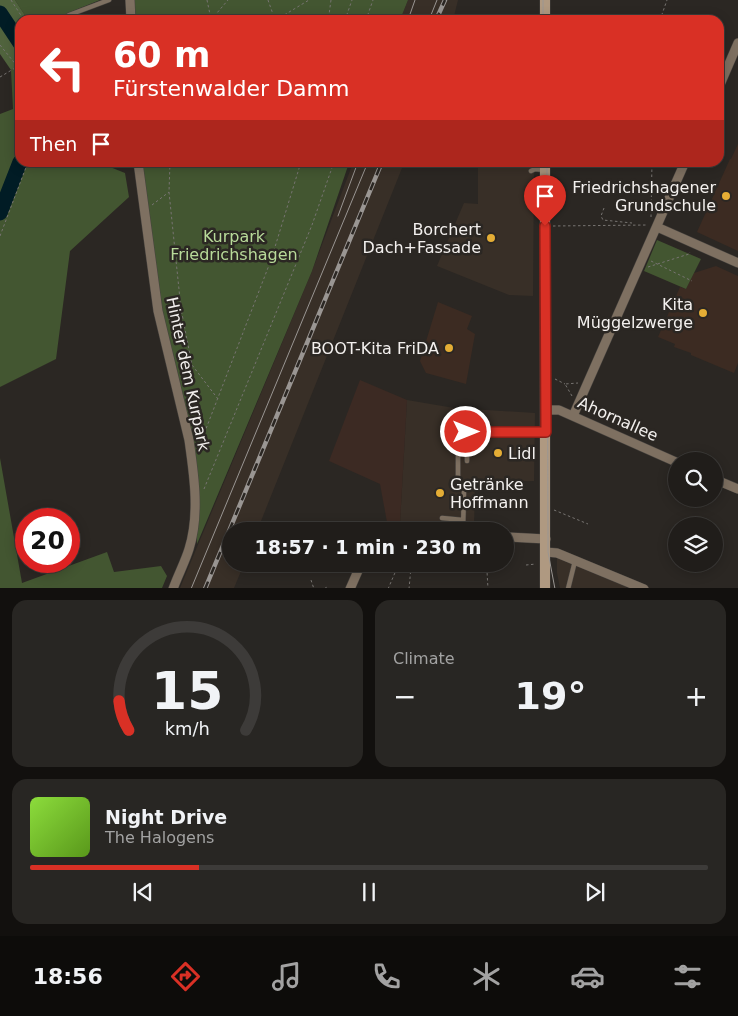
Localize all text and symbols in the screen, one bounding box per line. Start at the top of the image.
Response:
icon: left [30,35,95,100]
text: 60 m [113,35,210,75]
text: Fürstenwalder Damm [113,76,349,101]
icon: arrive [87,130,115,158]
text: Then [30,133,77,155]
pin [524,175,566,226]
place label: Friedrichshagener Grundschule [572,178,716,215]
icon: arrive [531,182,559,210]
marker: Friedrichshagener Grundschule [720,190,732,202]
place label: Borchert Dach+Fassade [363,220,481,257]
park label: Kurpark Friedrichshagen [170,227,298,264]
marker: Borchert Dach+Fassade [485,232,497,244]
street label: Hinter dem Kurpark [162,295,214,454]
place label: Kita Müggelzwerge [577,295,693,332]
marker: Kita Müggelzwerge [697,307,709,319]
place label: BOOT-Kita FriDA [311,339,439,358]
marker: BOOT-Kita FriDA [443,342,455,354]
street label: Ahornallee [575,393,661,445]
position arrow [439,405,491,457]
place label: Lidl [508,444,536,463]
marker: Lidl [492,447,504,459]
map controls [668,452,723,572]
button: search [668,452,723,507]
place label: Getränke Hoffmann [450,475,529,512]
marker: Getränke Hoffmann [434,487,446,499]
speed limit sign: 20 [15,508,80,573]
button: layers [668,517,723,572]
text: 18:57 · 1 min · 230 m [254,536,482,558]
text: Climate [393,649,455,668]
text: 15 [151,661,224,721]
text: 19° [515,674,586,718]
text: − [393,680,416,713]
text: + [685,680,708,713]
text: km/h [165,718,210,739]
text: Night Drive [105,806,227,828]
text: The Halogens [105,828,214,847]
icon: previous [129,878,157,906]
icon: pause [355,878,383,906]
icon: next [581,878,609,906]
icon: directions [168,959,203,994]
icon: music [269,959,304,994]
icon: phone [369,959,404,994]
icon: climate [469,959,504,994]
icon: car [570,959,605,994]
icon: filters [670,959,705,994]
text: 18:56 [33,964,103,989]

